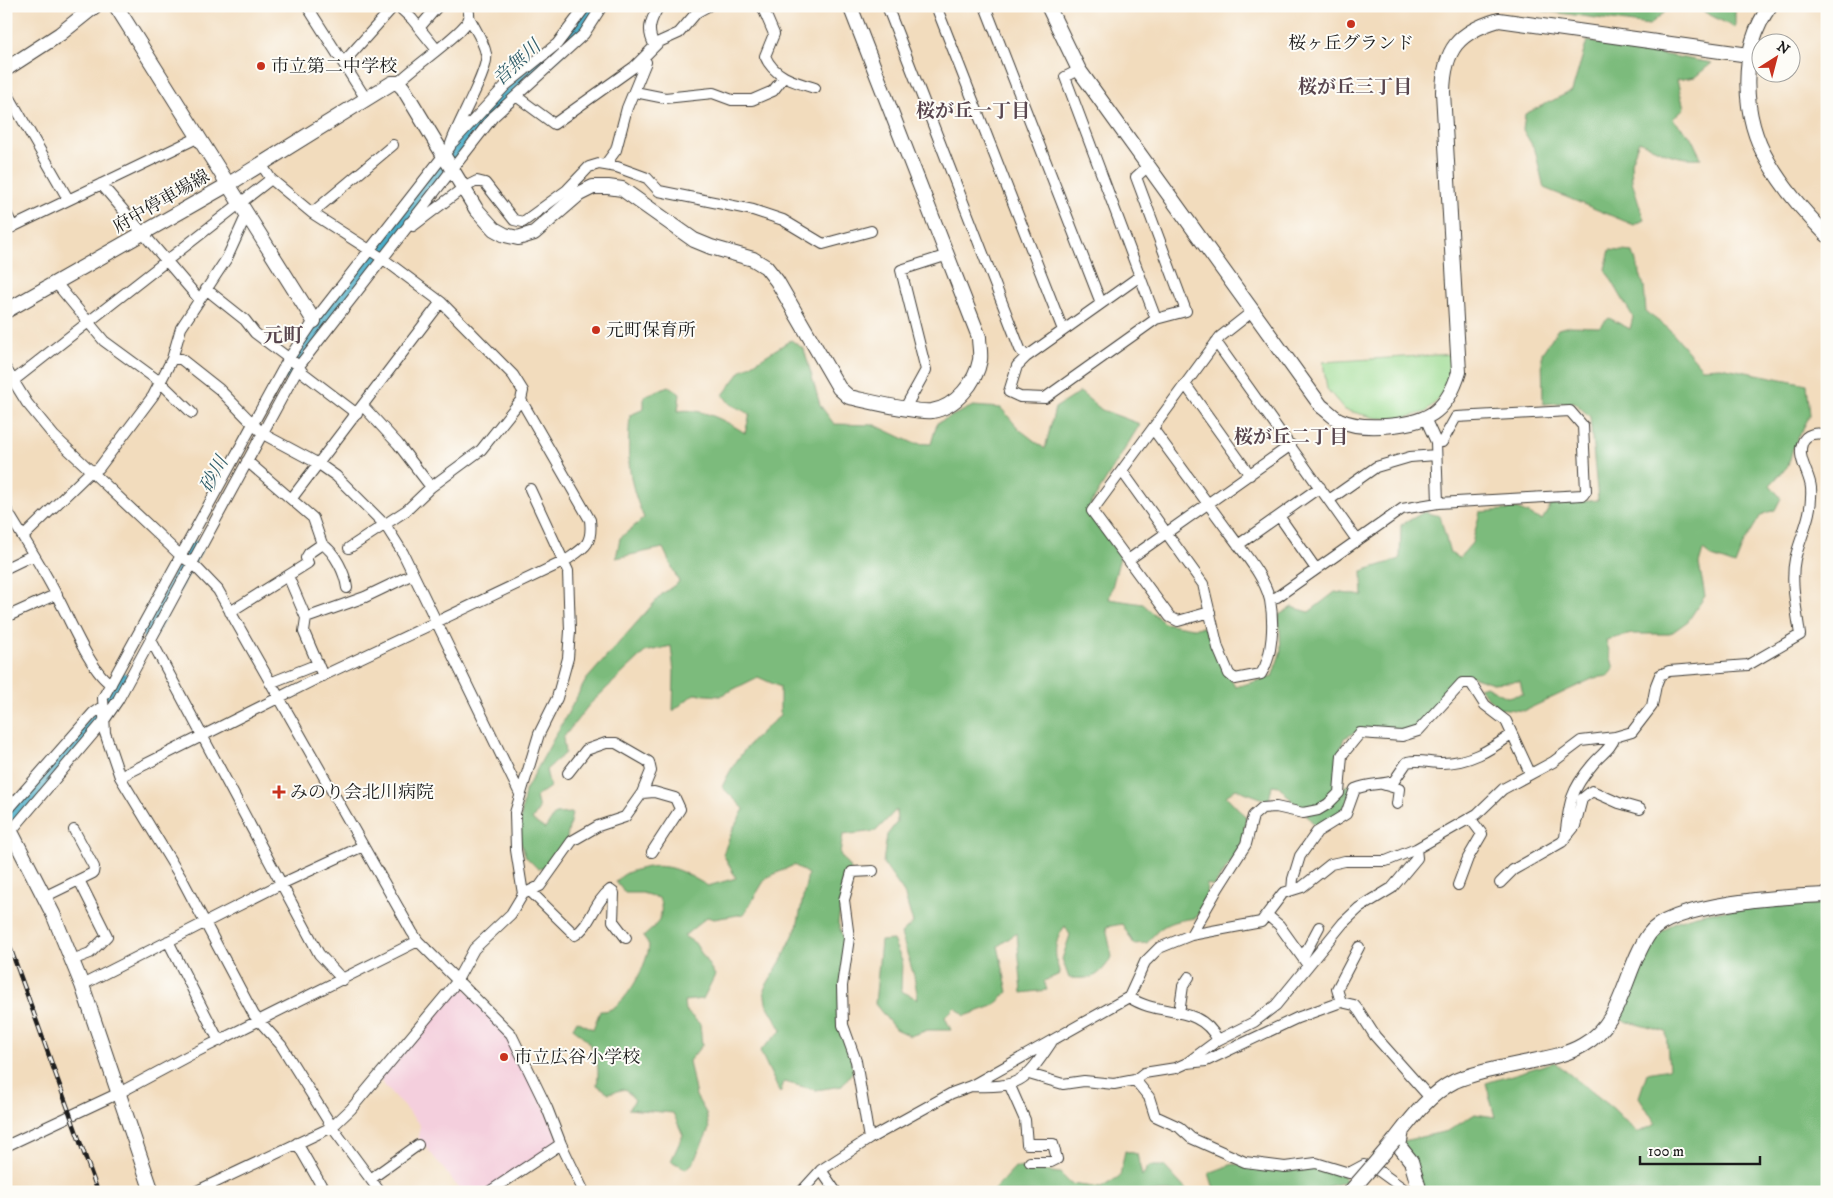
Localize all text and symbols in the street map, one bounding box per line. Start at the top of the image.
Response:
marker: 桜ヶ丘グランド [1345,18,1357,30]
north arrow [1750,32,1800,82]
place label: 桜ヶ丘グランド [1288,33,1414,55]
water label: 音無川 [488,34,547,91]
text: N [1773,38,1793,59]
place label: 市立第二中学校 [271,56,397,78]
marker: 市立第二中学校 [255,60,267,72]
district label: 桜が丘三丁目 [1298,76,1412,99]
district label: 桜が丘一丁目 [916,100,1030,123]
street label: 府中停車場線 [109,165,214,238]
place label: 元町保育所 [606,320,696,342]
district label: 元町 [263,324,304,349]
marker: 元町保育所 [590,324,602,336]
district label: 桜が丘二丁目 [1234,426,1348,449]
water label: 砂川 [195,451,235,497]
place label: みのり会北川病院 [290,782,434,804]
marker: みのり会北川病院 [272,785,286,799]
place label: 市立広谷小学校 [514,1047,640,1069]
marker: 市立広谷小学校 [498,1051,510,1063]
scale bar [1640,1133,1760,1165]
text: 100 m [1648,1142,1684,1161]

